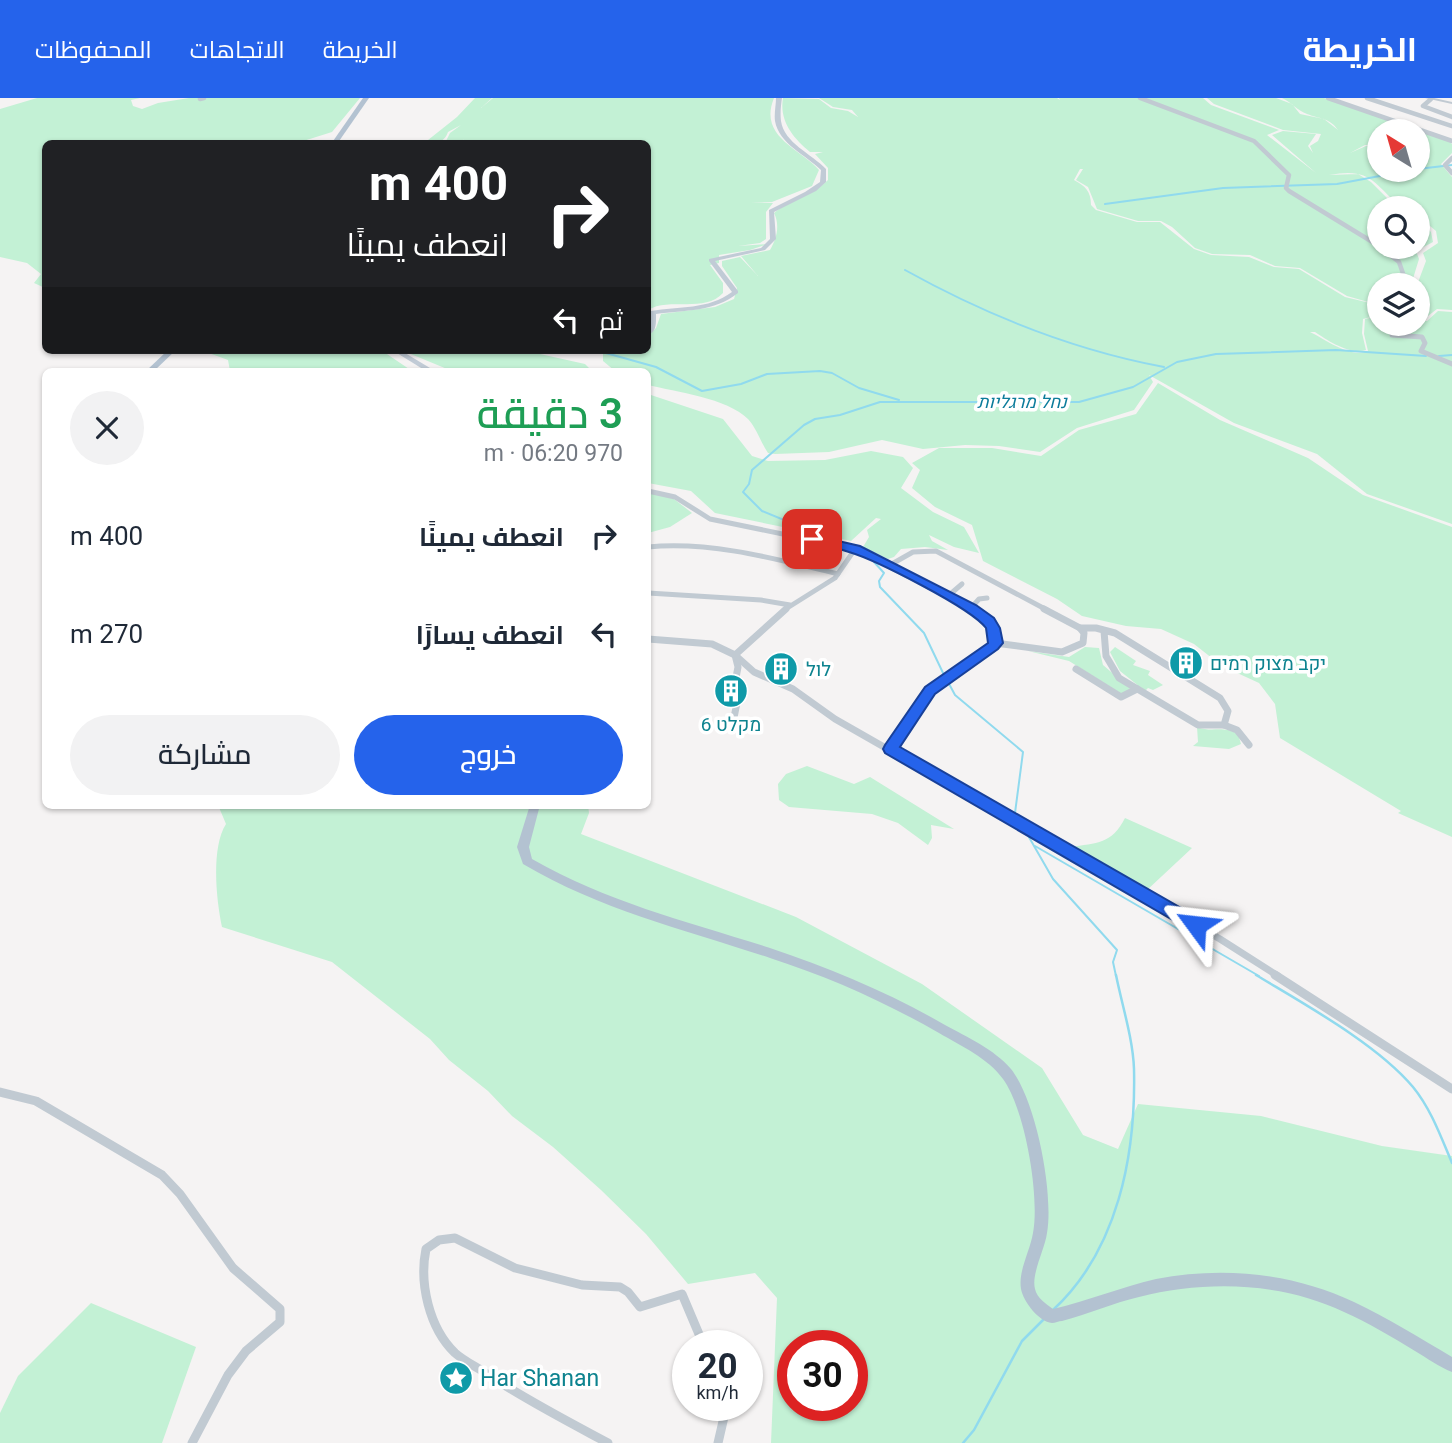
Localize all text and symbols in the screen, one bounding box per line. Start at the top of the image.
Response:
text: الخريطة [1303,30,1417,69]
text: المحفوظات [35,36,152,64]
text: الاتجاهات [190,36,285,64]
text: الخريطة [323,36,398,64]
north arrow [1367,119,1430,182]
map controls [1367,119,1430,336]
text: 400 m [369,155,508,212]
icon: right [532,168,623,259]
button: search [1367,196,1430,259]
text: انعطف يمينًا [346,226,508,264]
button: layers [1367,273,1430,336]
icon: left [547,301,585,339]
text: ثم [599,306,623,336]
text: 3 دقيقة [477,389,623,438]
button: close [70,391,144,465]
water label: נחל מרגליות [977,391,1068,412]
text: 970 m · 06:20 [484,440,623,467]
pin [782,509,842,569]
icon: right [585,517,623,555]
icon: arrive [793,520,831,558]
text: 400 m [70,521,143,551]
text: انعطف يمينًا [419,522,564,552]
icon: left [585,615,623,653]
text: 270 m [70,619,143,649]
text: انعطف يسارًا [416,620,564,650]
building icon: יקב מצוק רמים [1167,644,1205,682]
building icon: לול [762,650,800,688]
place label: יקב מצוק רמים [1210,652,1326,675]
place label: לול [806,658,831,681]
building icon: מקלט 6 [712,672,750,710]
place label: מקלט 6 [701,713,761,736]
button: مشاركة [70,715,340,795]
button: خروج [354,715,623,795]
position arrow [1159,888,1233,962]
speed limit sign: 30 [777,1330,868,1421]
text: 20 [697,1346,738,1387]
place icon: Har Shanan [437,1359,475,1397]
place label: Har Shanan [480,1365,599,1392]
text: km/h [696,1382,739,1403]

